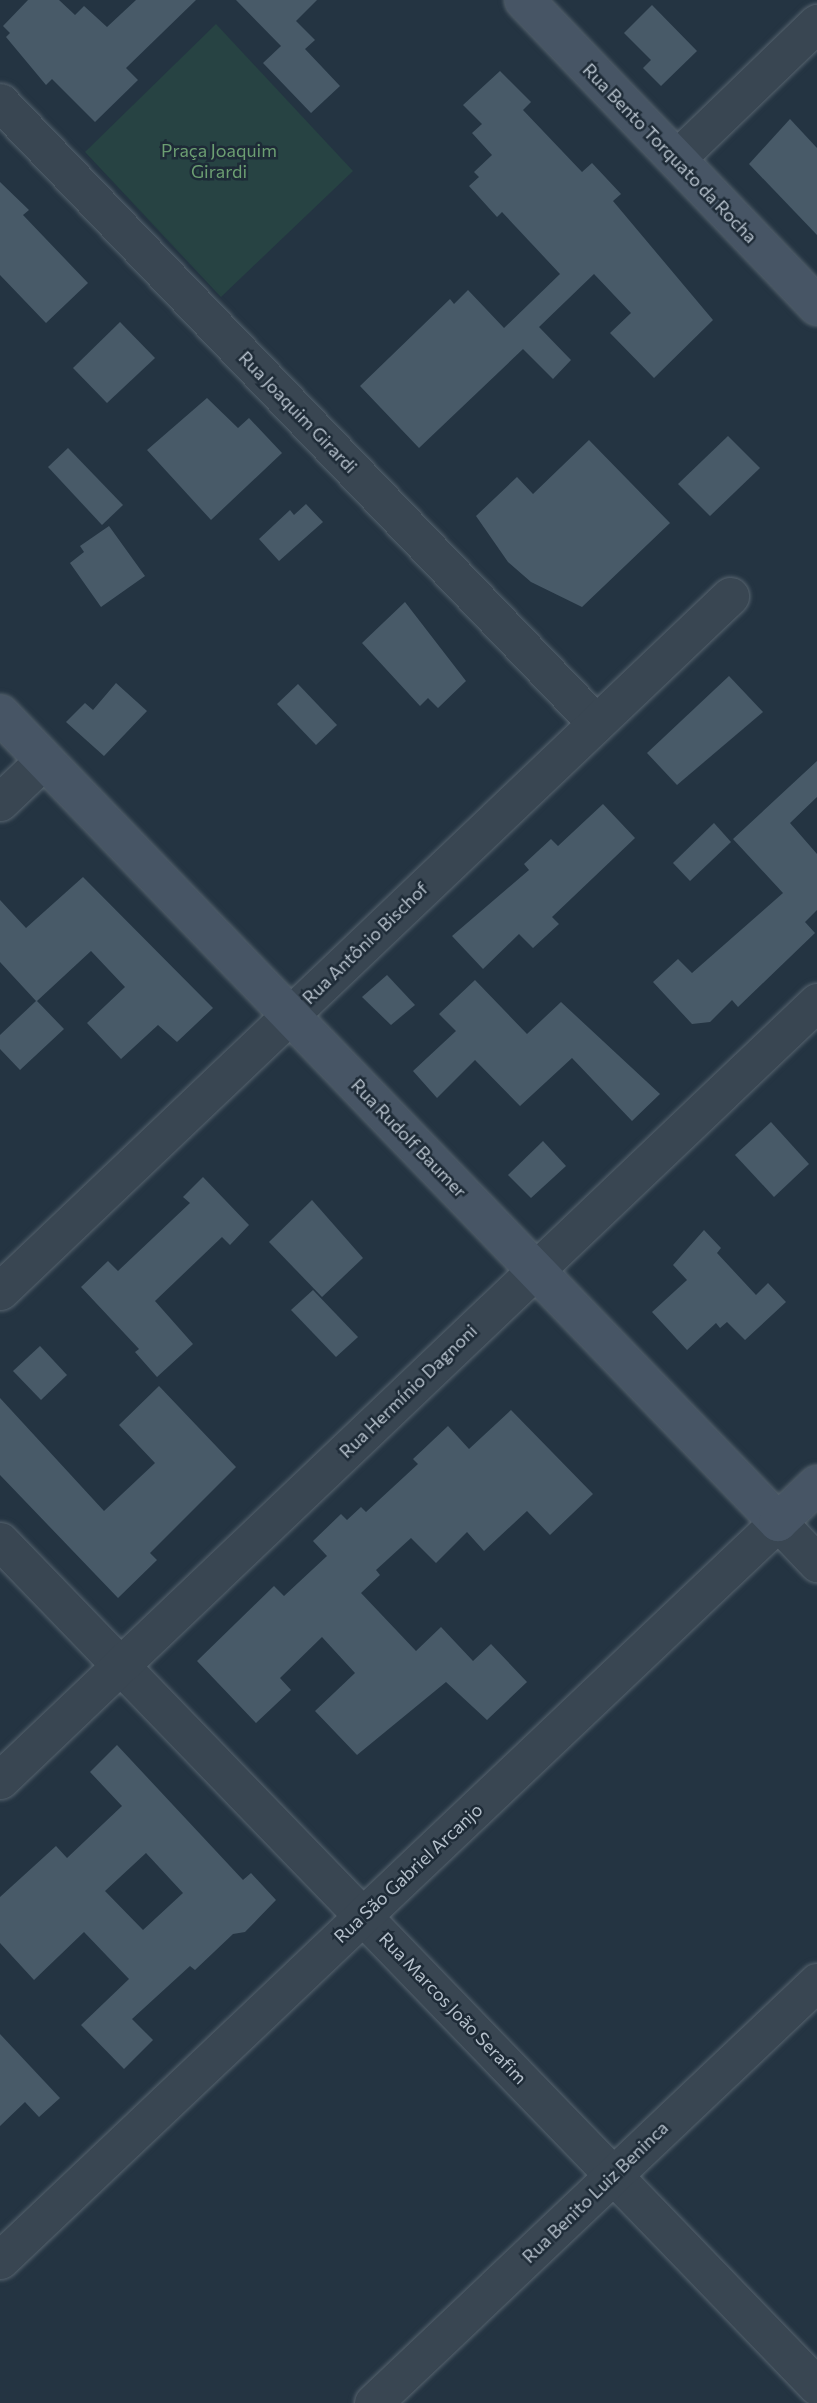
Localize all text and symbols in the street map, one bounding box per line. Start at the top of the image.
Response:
street label: Rua Bento Torquato da Rocha [578,59,762,247]
park label: Praça Joaquim Girardi [161,140,277,182]
street label: Rua Joaquim Girardi [234,347,362,477]
street label: Rua Antônio Bischof [298,878,432,1008]
street label: Rua Rudolf Baumer [347,1074,471,1202]
street label: Rua Hermínio Dagnoni [335,1320,481,1462]
street label: Rua São Gabriel Arcanjo [329,1799,487,1947]
street label: Rua Marcos João Serafim [375,1928,531,2088]
street label: Rua Benito Luiz Beninca [518,2117,672,2267]

